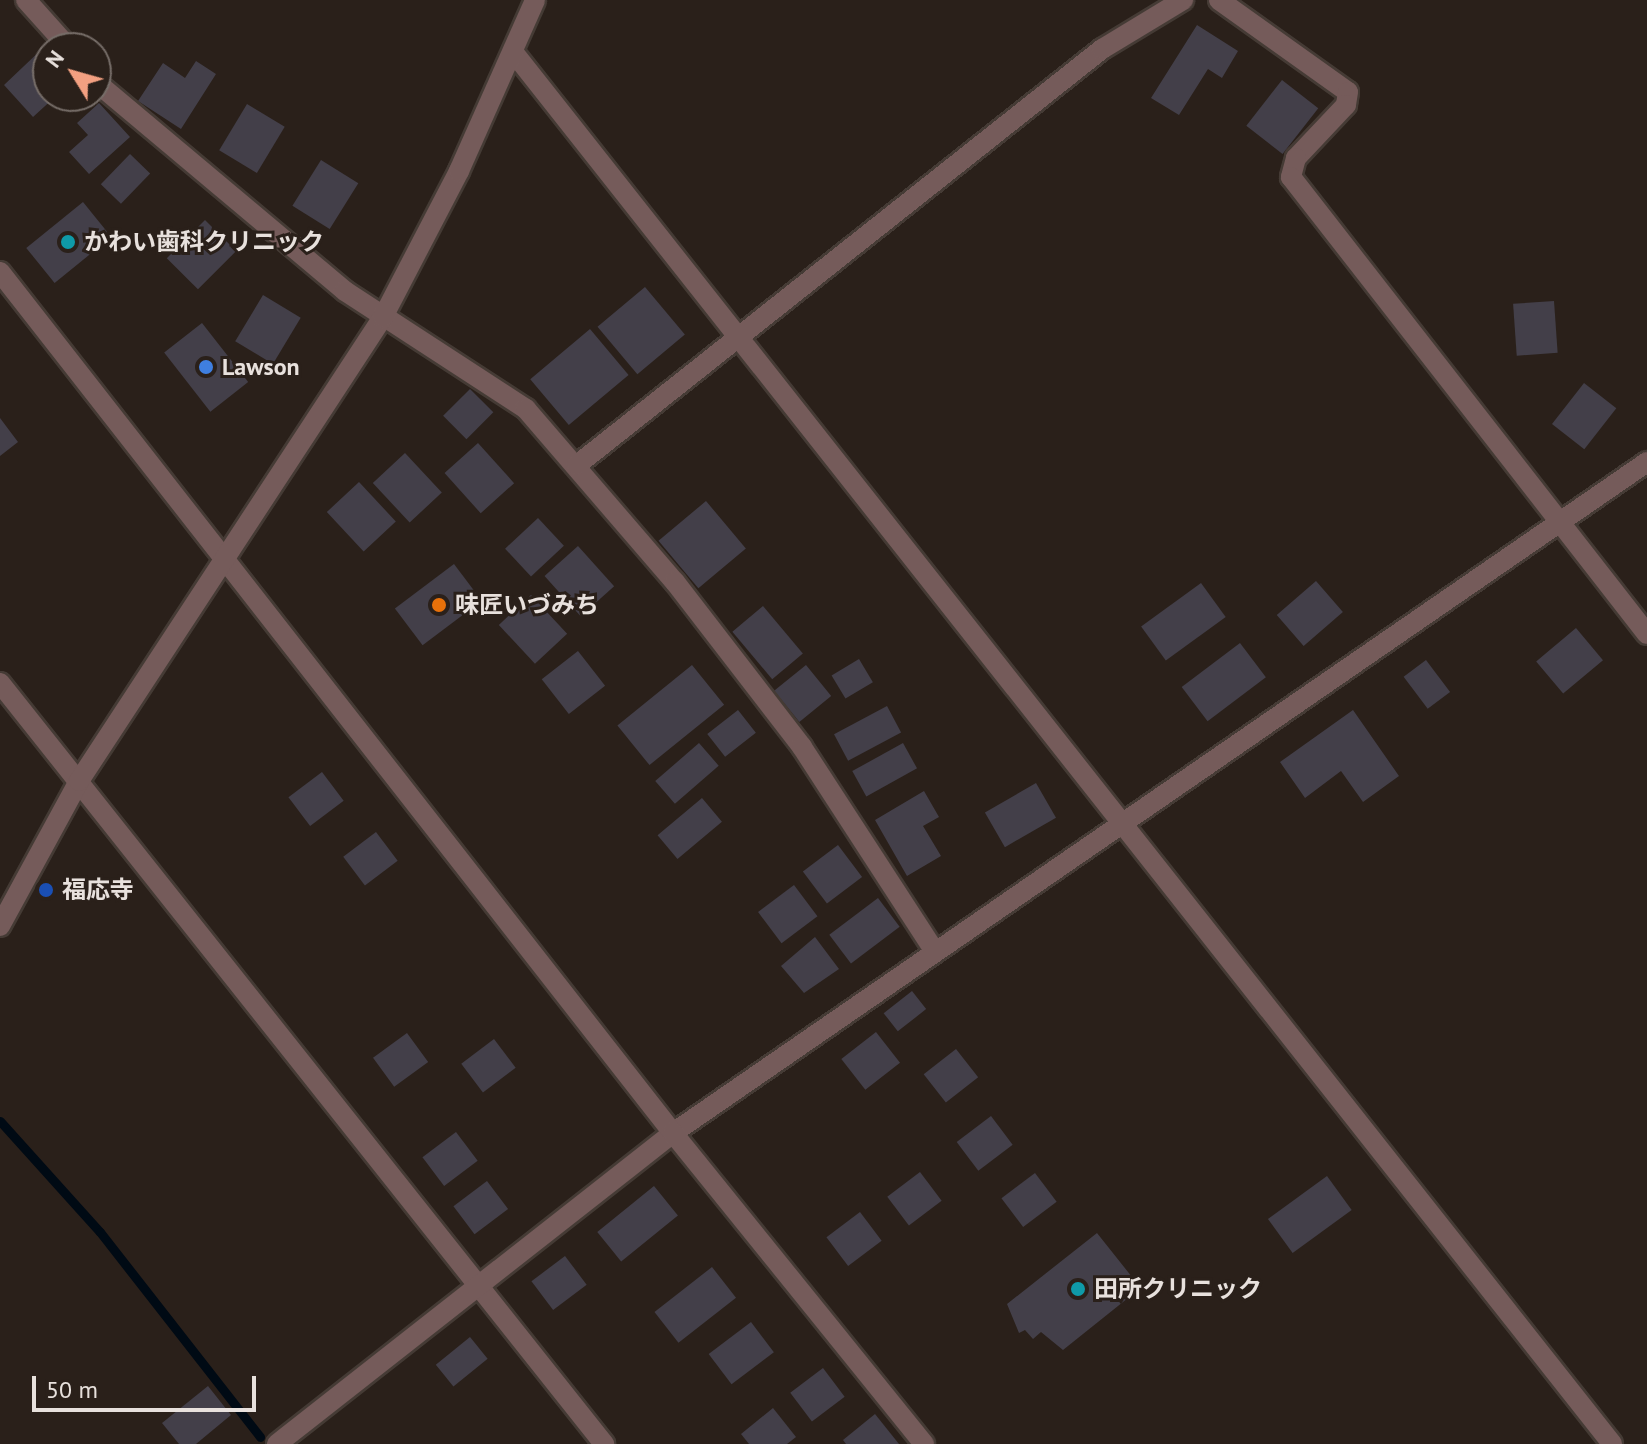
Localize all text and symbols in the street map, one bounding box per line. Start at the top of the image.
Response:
north arrow [32,32,112,112]
text: N [39,45,70,73]
place label: かわい歯科クリニック [84,228,324,256]
marker: かわい歯科クリニック [59,233,77,251]
place label: Lawson [222,353,300,381]
marker: Lawson [197,358,215,376]
place label: 味匠いづみち [455,591,599,619]
marker: 味匠いづみち [430,596,448,614]
place label: 福応寺 [62,876,134,904]
marker: 福応寺 [37,881,55,899]
place label: 田所クリニック [1094,1275,1262,1303]
marker: 田所クリニック [1069,1280,1087,1298]
scale bar [36,1360,260,1410]
text: 50 m [46,1374,98,1405]

